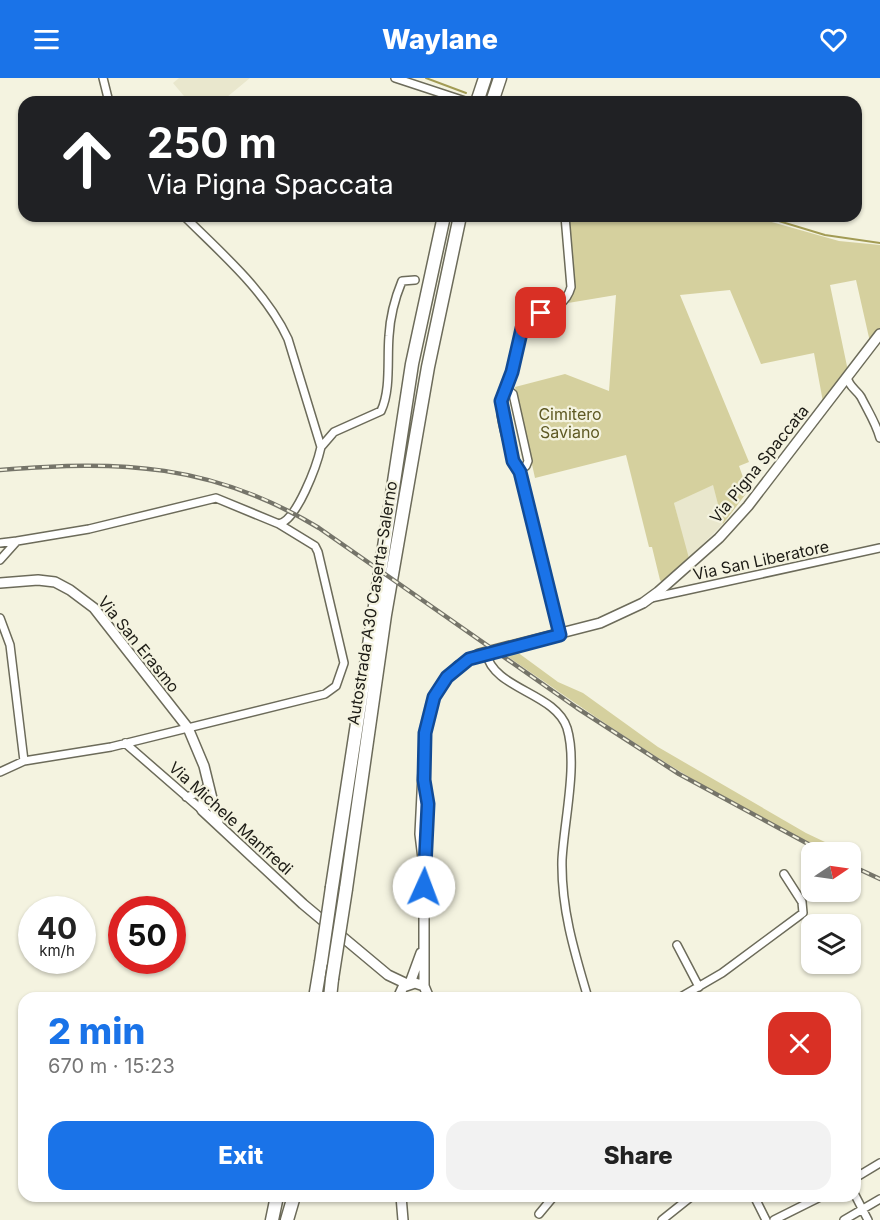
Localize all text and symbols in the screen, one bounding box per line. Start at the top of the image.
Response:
icon: menu [30,23,63,56]
text: Waylane [382,23,498,56]
icon: heart [817,23,850,56]
text: 250 m [147,117,277,168]
icon: ahead [48,120,126,198]
text: Via Pigna Spaccata [147,168,394,201]
pin [515,287,566,338]
icon: arrive [524,296,557,329]
street label: Via Pigna Spaccata [705,401,813,527]
park label: Cimitero Saviano [538,404,602,442]
street label: Autostrada A30 Caserta-Salerno [343,480,401,726]
street label: Via San Liberatore [691,536,831,584]
street label: Via San Erasmo [94,592,184,696]
street label: Via Michele Manfredi [165,757,297,879]
north arrow [801,842,861,902]
map controls [801,842,861,974]
position arrow [392,855,456,919]
speed limit sign: 50 [108,896,186,974]
text: 40 [37,910,77,946]
button: layers [801,914,861,974]
text: km/h [39,941,75,960]
text: 2 min [48,1009,145,1053]
button: close [768,1012,831,1075]
text: 670 m · 15:23 [48,1054,175,1078]
button: Exit [48,1121,434,1190]
button: Share [446,1121,831,1190]

